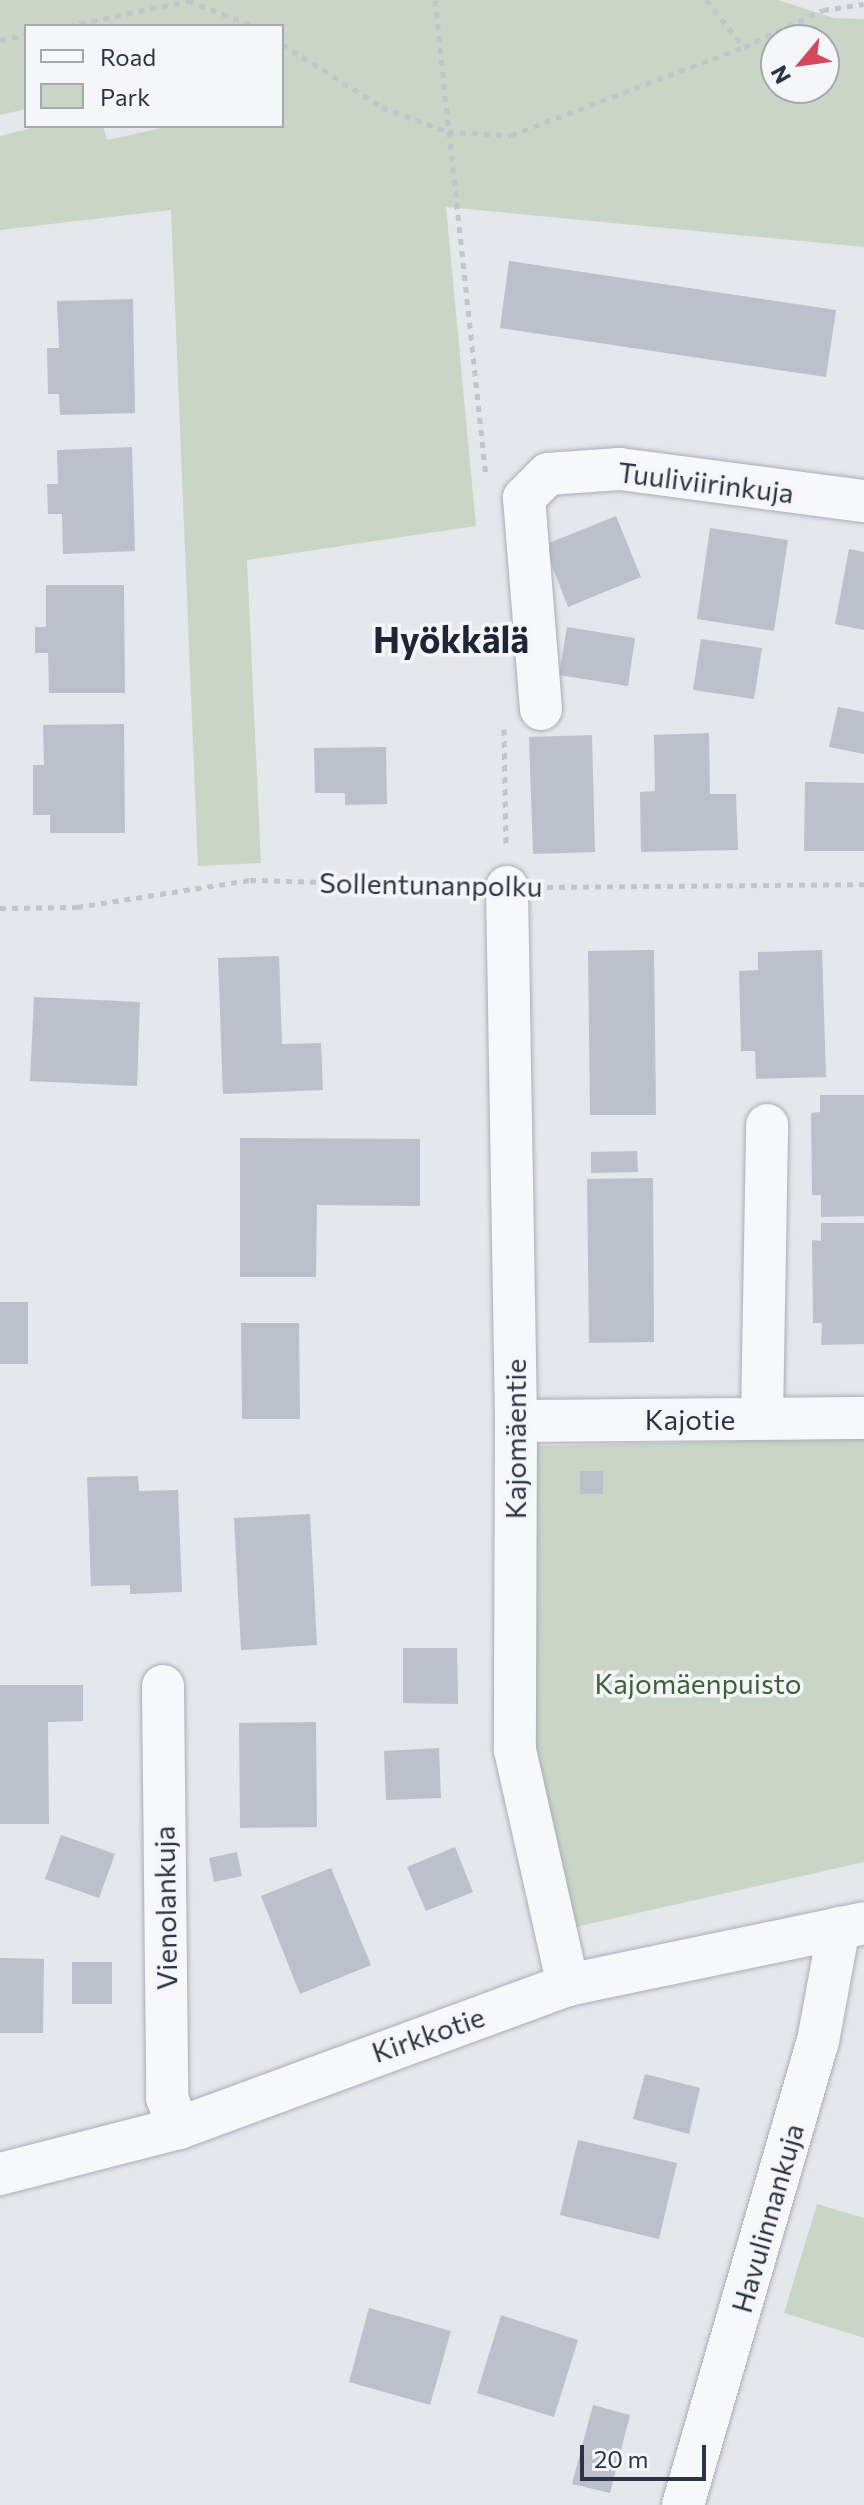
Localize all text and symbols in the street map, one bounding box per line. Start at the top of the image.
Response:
legend [24,24,284,128]
north arrow [760,24,840,104]
text: Road [100,42,156,71]
text: N [765,61,796,89]
text: Park [100,82,150,111]
street label: Tuuliviirinkuja [616,455,796,509]
district label: Hyökkälä [373,617,529,661]
street label: Sollentunanpolku [319,865,543,903]
street label: Kajomäentie [498,1359,532,1519]
street label: Kajotie [645,1402,735,1436]
park label: Kajomäenpuisto [594,1666,802,1700]
street label: Vienolankuja [147,1826,183,1990]
street label: Kirkkotie [367,1999,489,2069]
street label: Havulinnankuja [724,2120,810,2316]
scale bar [584,2429,710,2479]
text: 20 m [594,2444,648,2473]

